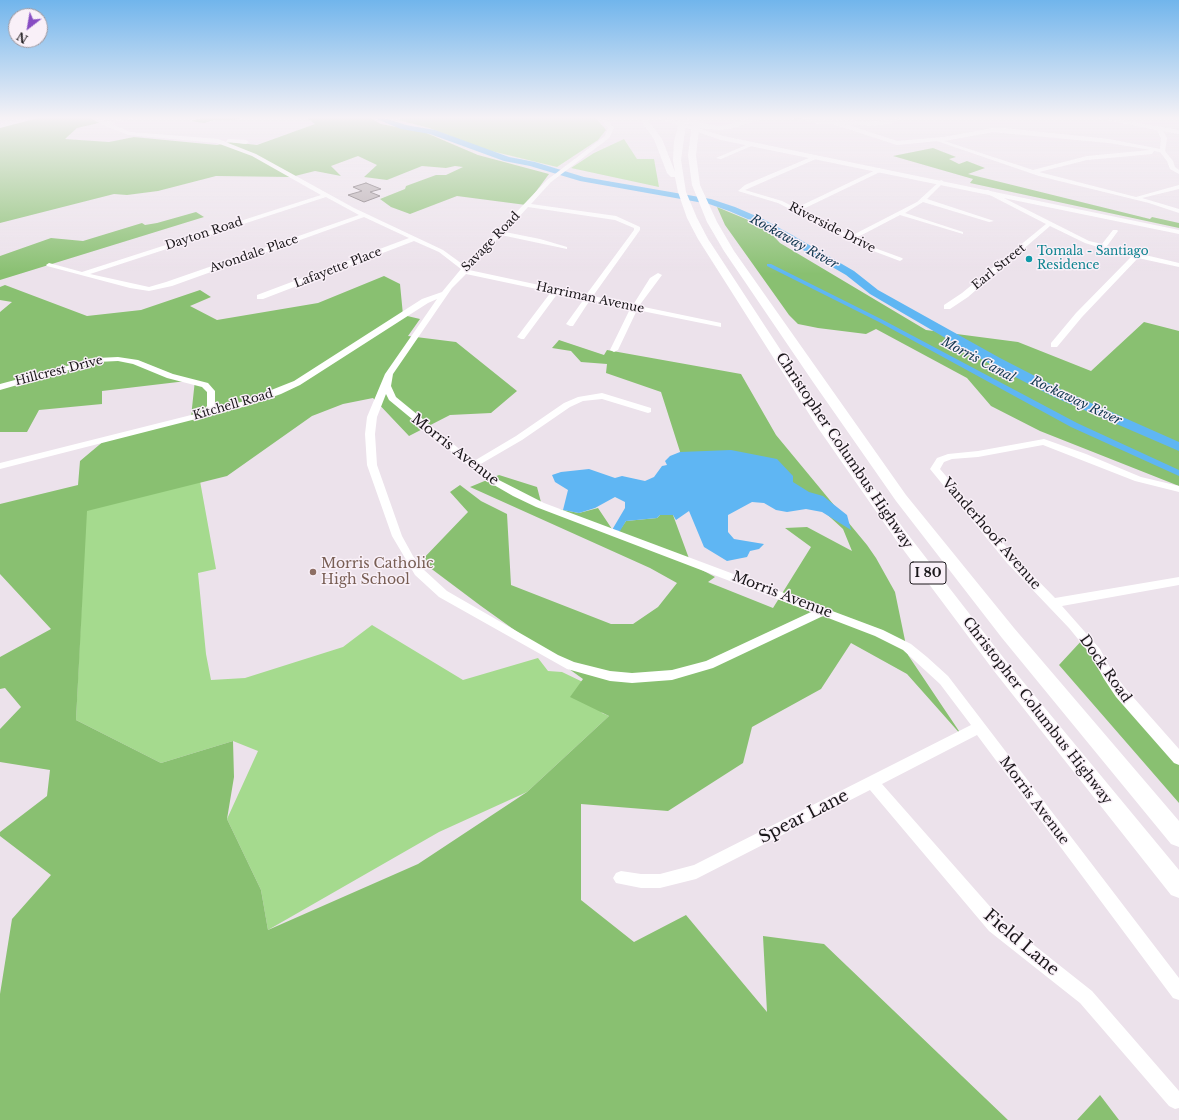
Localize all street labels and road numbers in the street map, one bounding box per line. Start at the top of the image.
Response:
street label: Riverside Drive [786,200,878,256]
street label: Savage Road [459,209,523,275]
street label: Dayton Road [163,215,245,253]
street label: Avondale Place [208,232,300,276]
street label: Earl Street [969,241,1029,293]
street label: Lafayette Place [292,245,384,291]
street label: Harriman Avenue [535,279,645,317]
street label: Christopher Columbus Highway [772,350,916,552]
street label: Hillcrest Drive [14,353,104,389]
street label: Kitchell Road [191,387,275,423]
street label: Morris Avenue [408,411,502,489]
street label: Vanderhoof Avenue [938,475,1044,593]
road number: I 80 [910,562,946,584]
street label: Morris Avenue [730,568,834,622]
street label: Christopher Columbus Highway [959,614,1115,808]
street label: Dock Road [1075,632,1135,706]
street label: Morris Avenue [995,754,1073,848]
street label: Spear Lane [756,786,852,848]
street label: Field Lane [979,906,1063,980]

